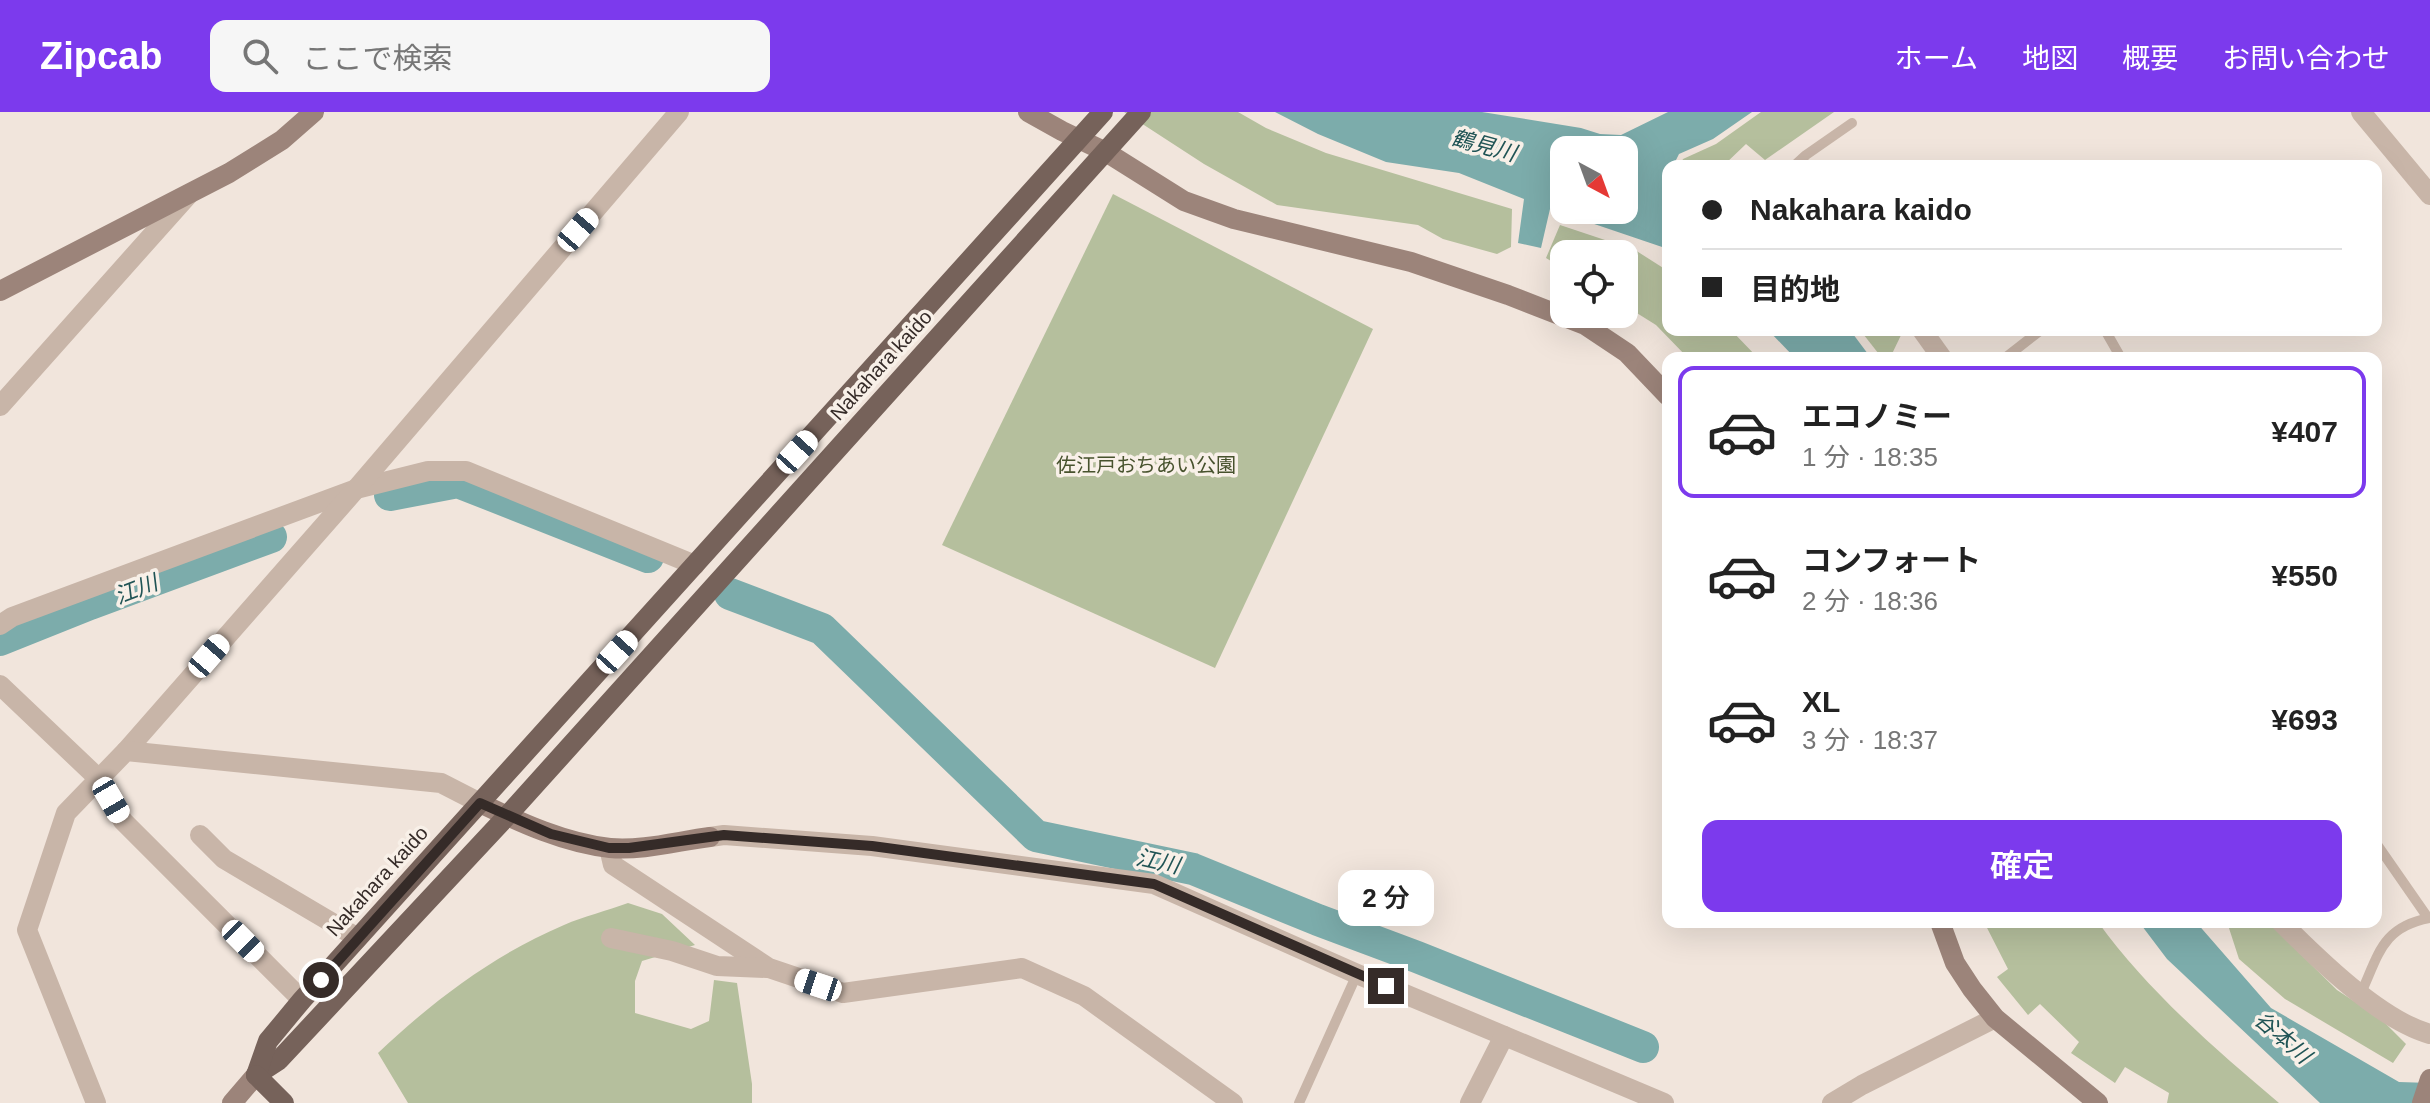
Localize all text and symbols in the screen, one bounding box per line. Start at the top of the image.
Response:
search box [210,20,770,92]
icon: search [238,34,282,78]
text: Zipcab [40,35,162,77]
text: ここで検索 [302,42,452,75]
text: ホーム [1895,43,1978,74]
text: 地図 [2022,43,2078,74]
text: 概要 [2122,43,2178,74]
text: お問い合わせ [2222,43,2390,74]
water label: 鶴見川 [1449,125,1521,167]
north arrow [1550,136,1638,224]
map controls [1550,136,1638,328]
text: Nakahara kaido [1750,193,1972,226]
car [553,204,603,256]
button: locate [1550,240,1638,328]
text: 目的地 [1750,273,1840,306]
street label: Nakahara kaido [826,306,936,424]
icon: car [1706,396,1778,468]
text: エコノミー [1802,400,1952,433]
text: ¥407 [2271,415,2338,448]
car [772,426,822,478]
text: 1 分 · 18:35 [1802,442,1938,472]
park label: 佐江戸おちあい公園 [1056,454,1236,476]
icon: car [1706,540,1778,612]
text: コンフォート [1802,544,1981,577]
text: ¥550 [2271,559,2338,592]
water label: 江川 [111,569,163,609]
text: 2 分 · 18:36 [1802,586,1938,616]
car [592,626,642,678]
car [184,630,234,682]
icon: car [1706,684,1778,756]
text: XL [1802,685,1840,718]
text: ¥693 [2271,703,2338,736]
text: 3 分 · 18:37 [1802,725,1938,755]
car [89,773,133,827]
button: 確定 [1702,820,2342,912]
street label: Nakahara kaido [322,822,432,940]
water label: 江川 [1134,845,1184,879]
callout: 2 分 [1338,870,1434,926]
text: 2 分 [1362,883,1410,913]
car [218,916,268,966]
route start [303,962,339,998]
car [791,966,845,1004]
route end [1368,968,1404,1004]
water label: 谷本川 [2250,1006,2317,1070]

